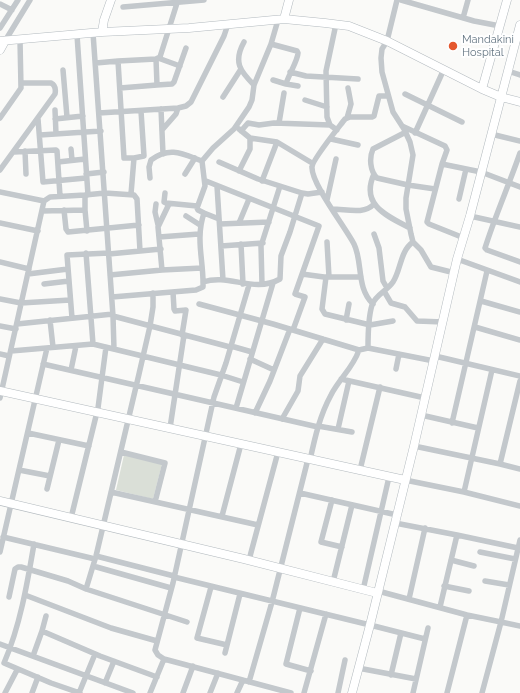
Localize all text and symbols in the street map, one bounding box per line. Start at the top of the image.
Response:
place label: Mandakini Hospital [462,33,514,59]
marker: Mandakini Hospital [447,40,459,52]

